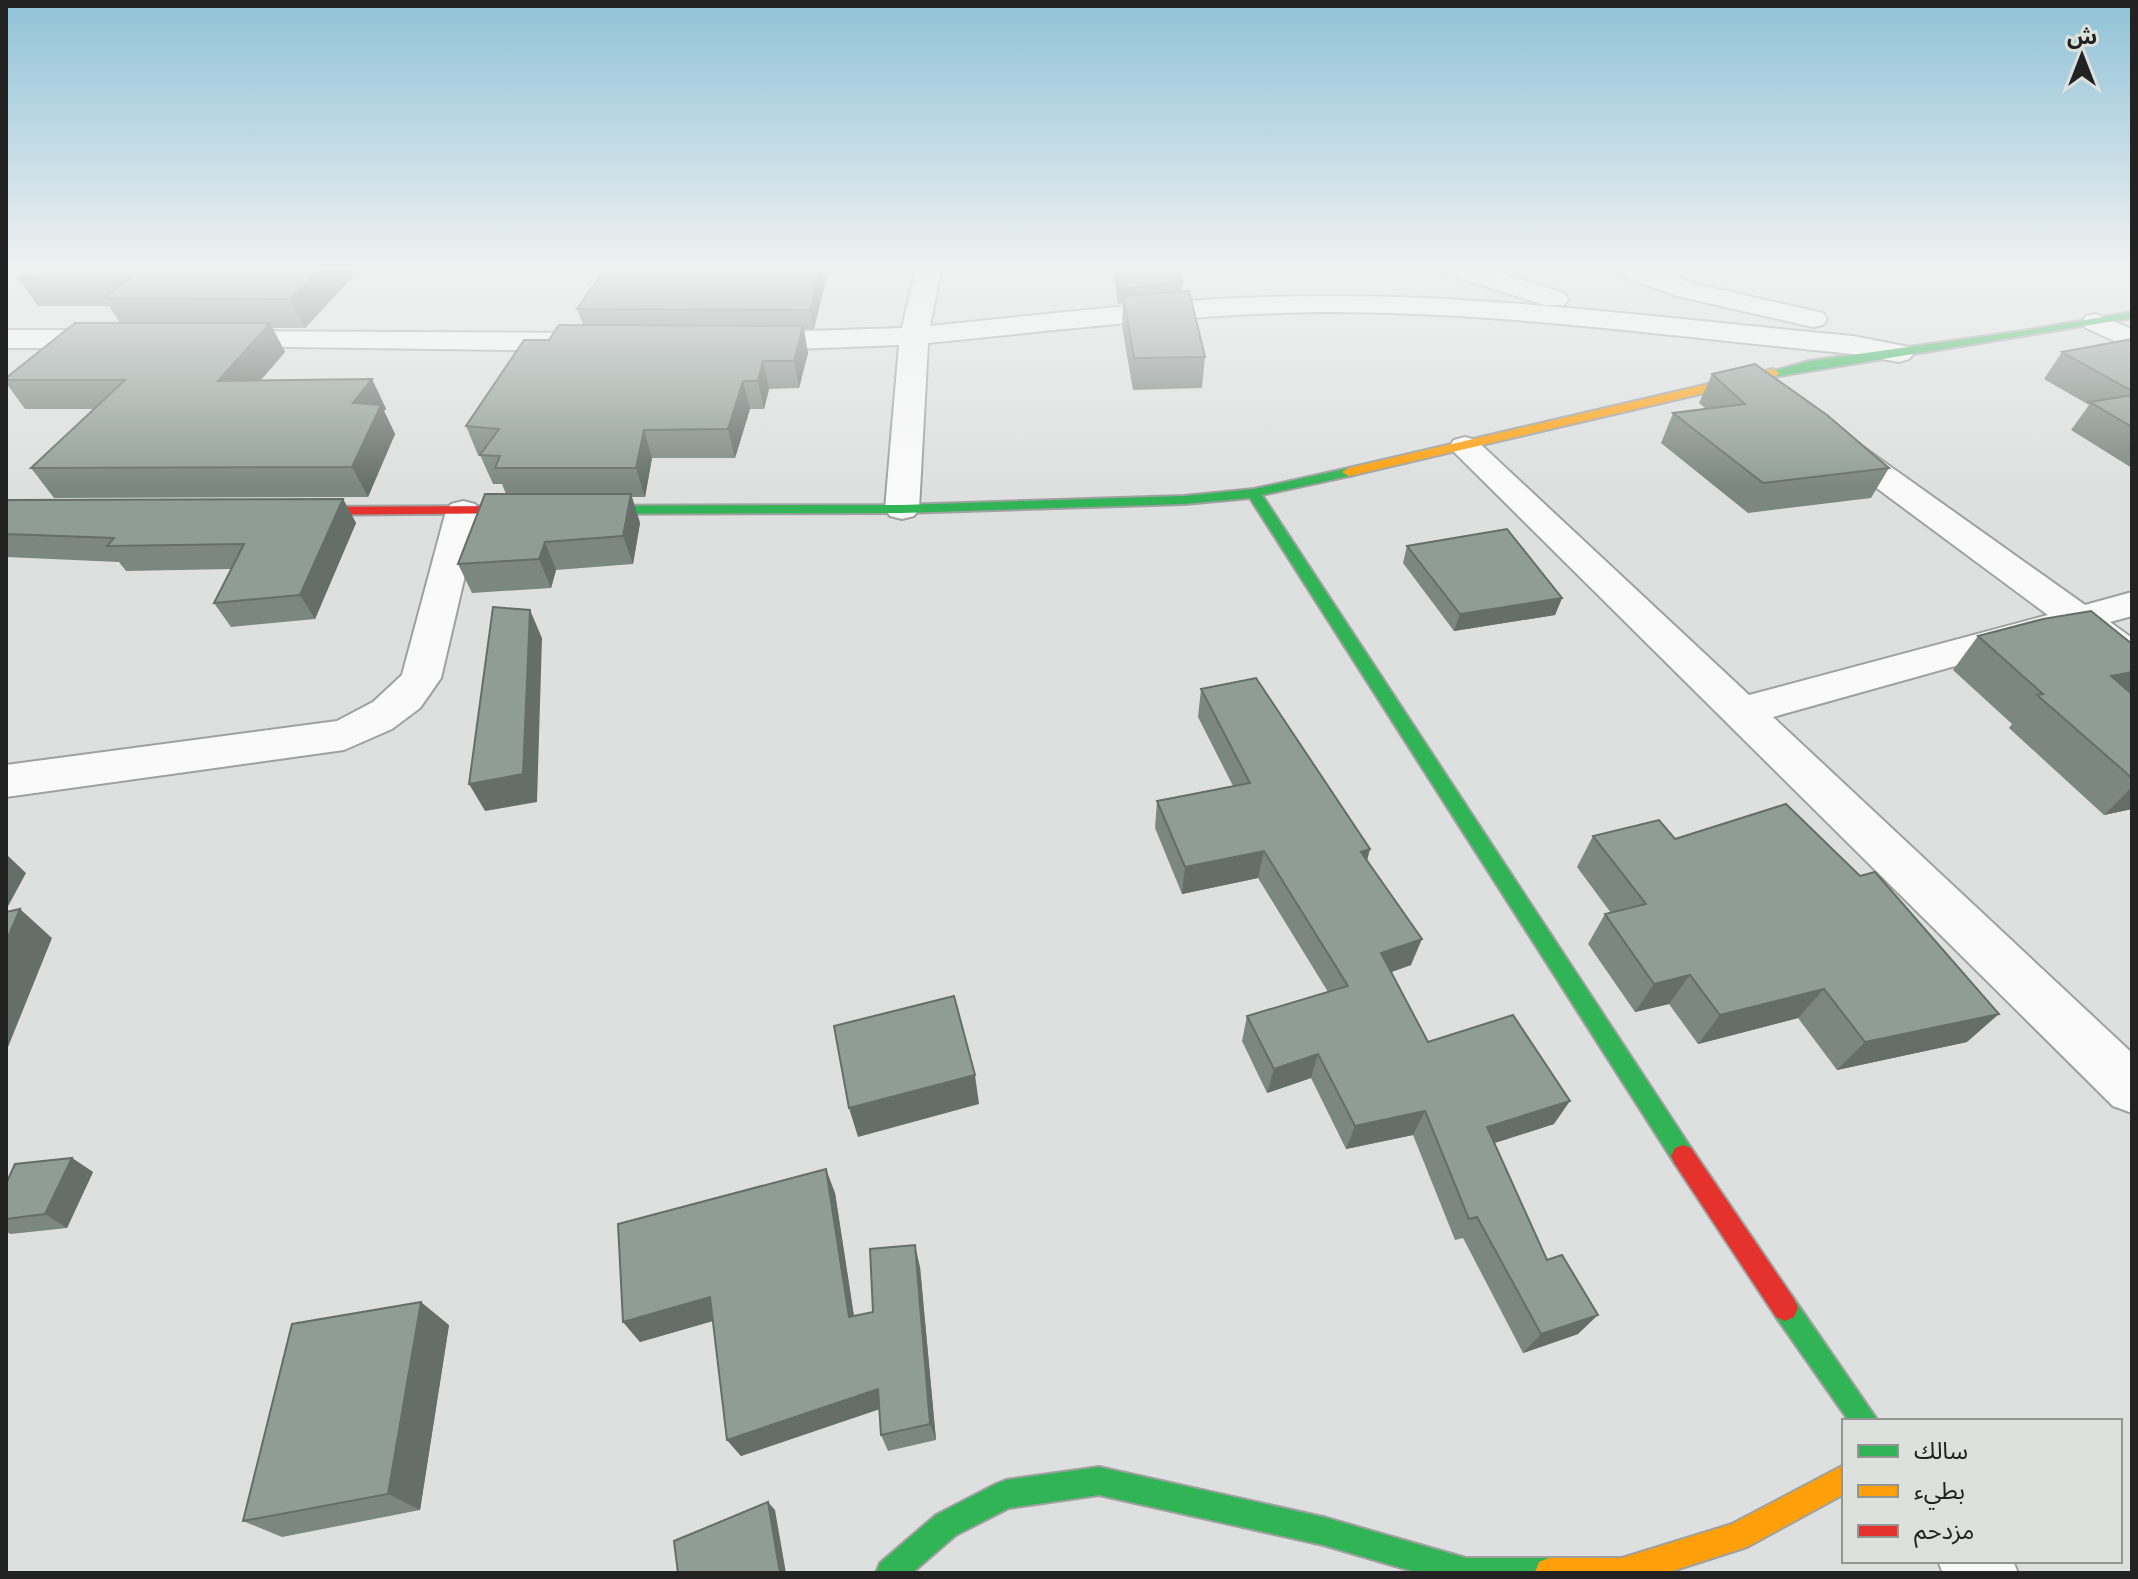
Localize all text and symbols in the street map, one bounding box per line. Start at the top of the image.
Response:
north arrow [2042,16,2122,96]
text: ش [2067,23,2097,50]
legend [1842,1419,2122,1563]
text: سالك [1914,1436,1968,1465]
text: بطيء [1914,1476,1965,1510]
text: مزدحم [1914,1516,1974,1548]

